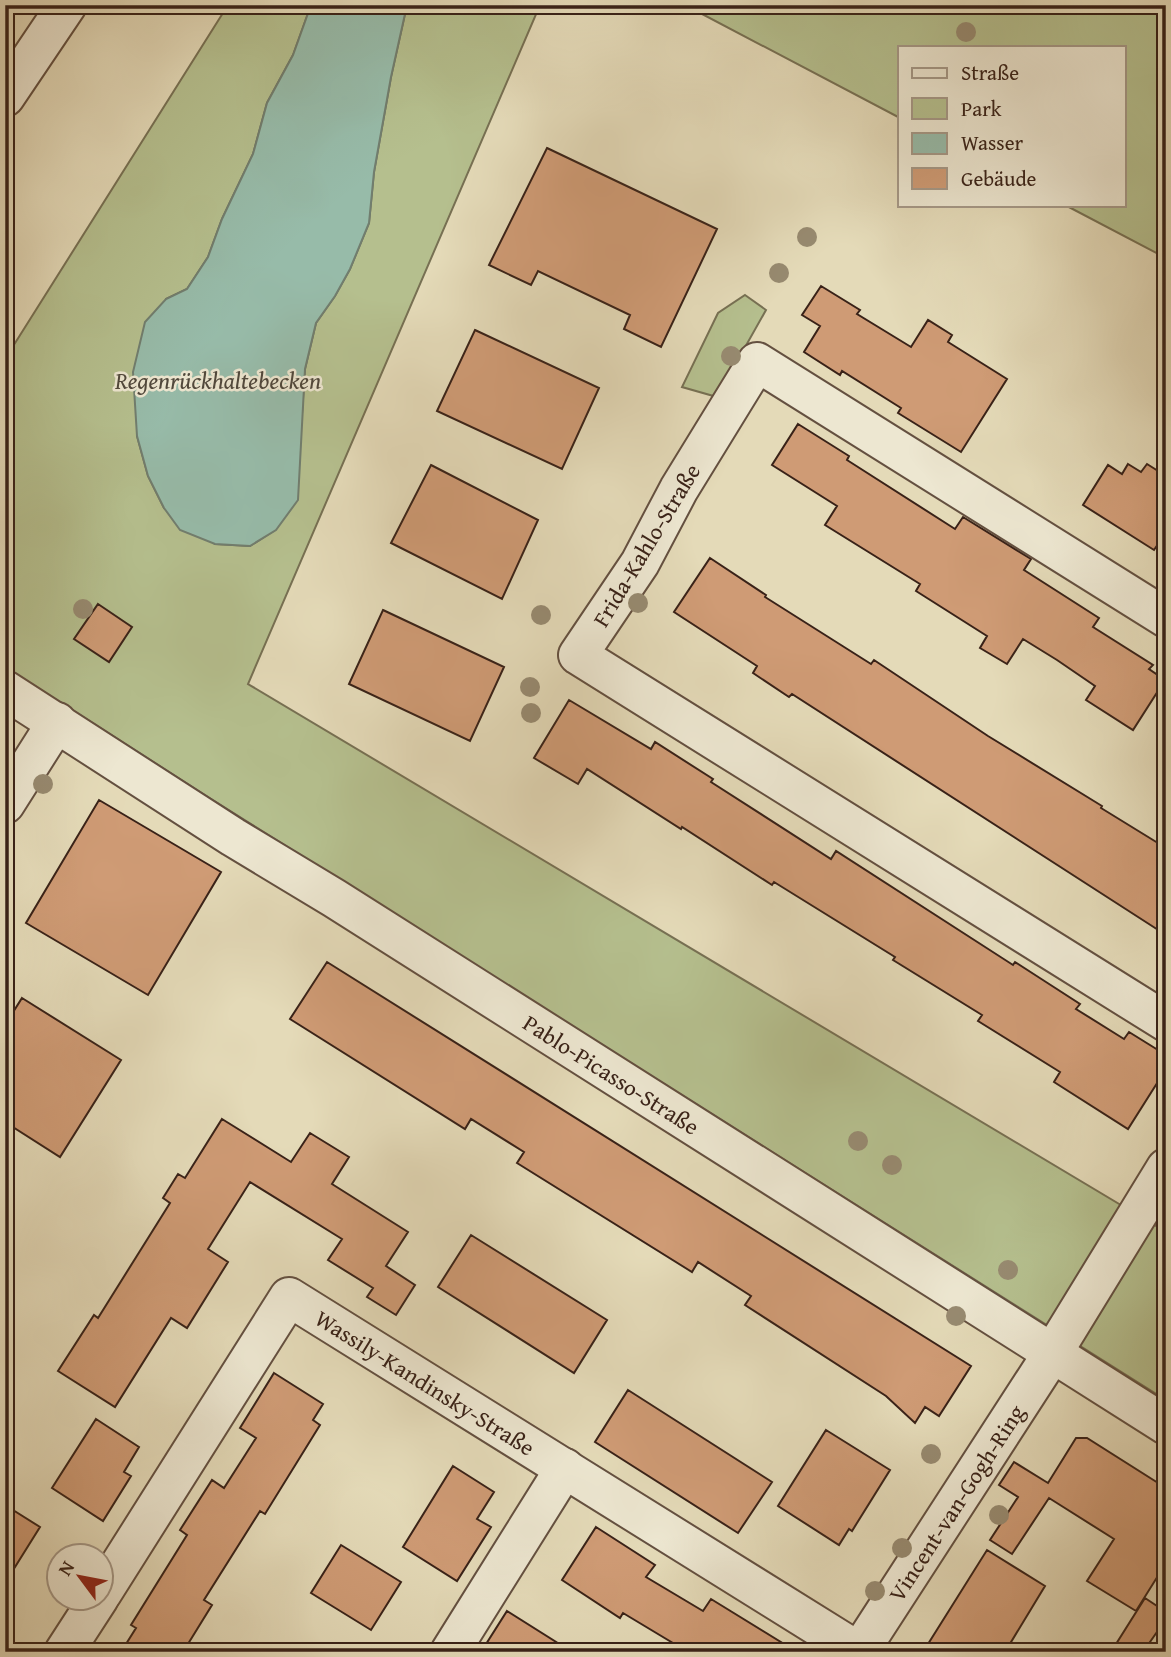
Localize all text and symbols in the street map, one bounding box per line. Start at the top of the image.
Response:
legend [898,46,1126,206]
text: Straße [961,57,1019,88]
text: Park [961,93,1002,124]
text: Wasser [961,127,1023,158]
text: Gebäude [961,163,1037,194]
water label: Regenrückhaltebecken [114,363,321,398]
street label: Frida-Kahlo-Straße [584,457,708,633]
street label: Pablo-Picasso-Straße [517,1006,706,1142]
street label: Wassily-Kandinsky-Straße [309,1301,542,1463]
street label: Vincent-van-Gogh-Ring [880,1397,1032,1608]
north arrow [46,1542,116,1612]
text: N [50,1555,81,1581]

